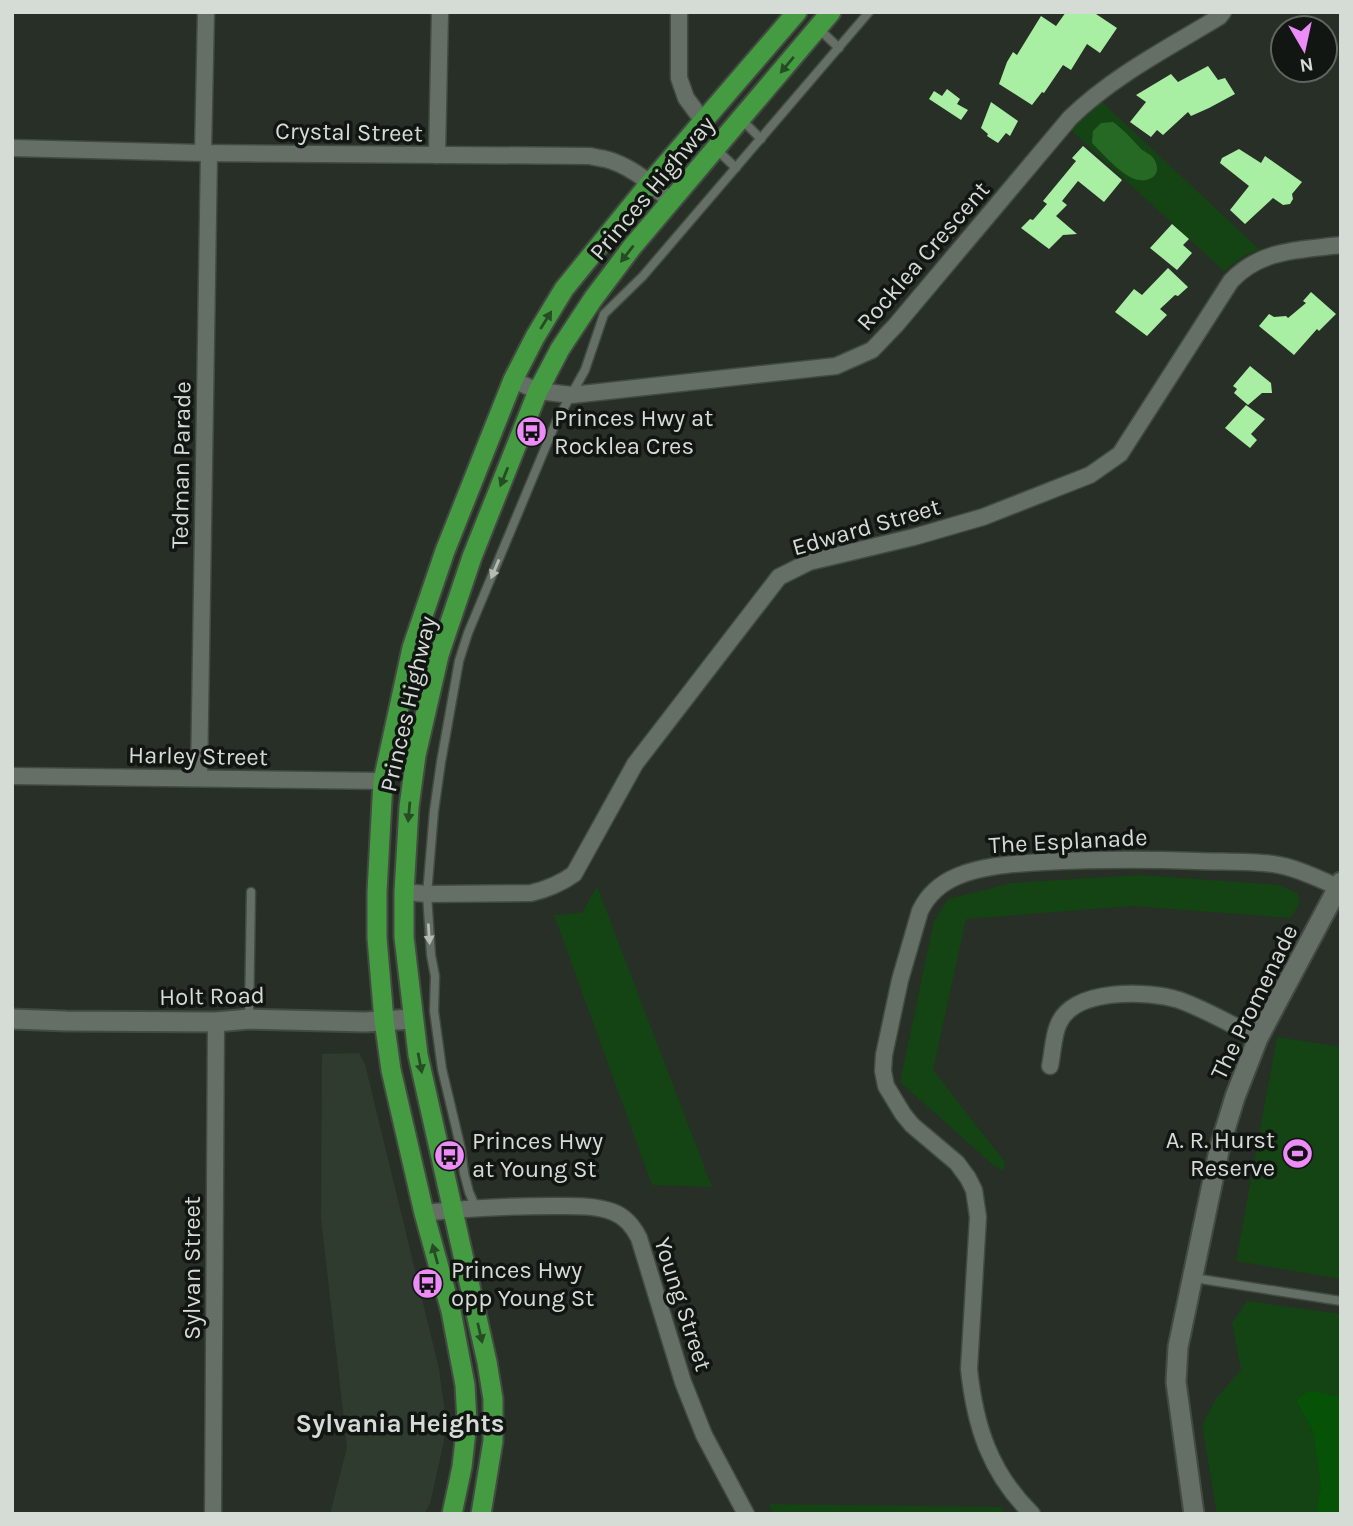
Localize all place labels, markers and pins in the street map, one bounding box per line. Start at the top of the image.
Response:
place label: Princes Hwy at Rocklea Cres [554,404,713,460]
bus stop icon: Princes Hwy at Rocklea Cres [514,415,548,449]
place label: A. R. Hurst Reserve [1166,1126,1275,1182]
place label: Princes Hwy at Young St [472,1127,603,1183]
sports icon: A. R. Hurst Reserve [1281,1137,1315,1171]
bus stop icon: Princes Hwy at Young St [432,1138,466,1172]
place label: Princes Hwy opp Young St [451,1256,594,1312]
bus stop icon: Princes Hwy opp Young St [411,1267,445,1301]

